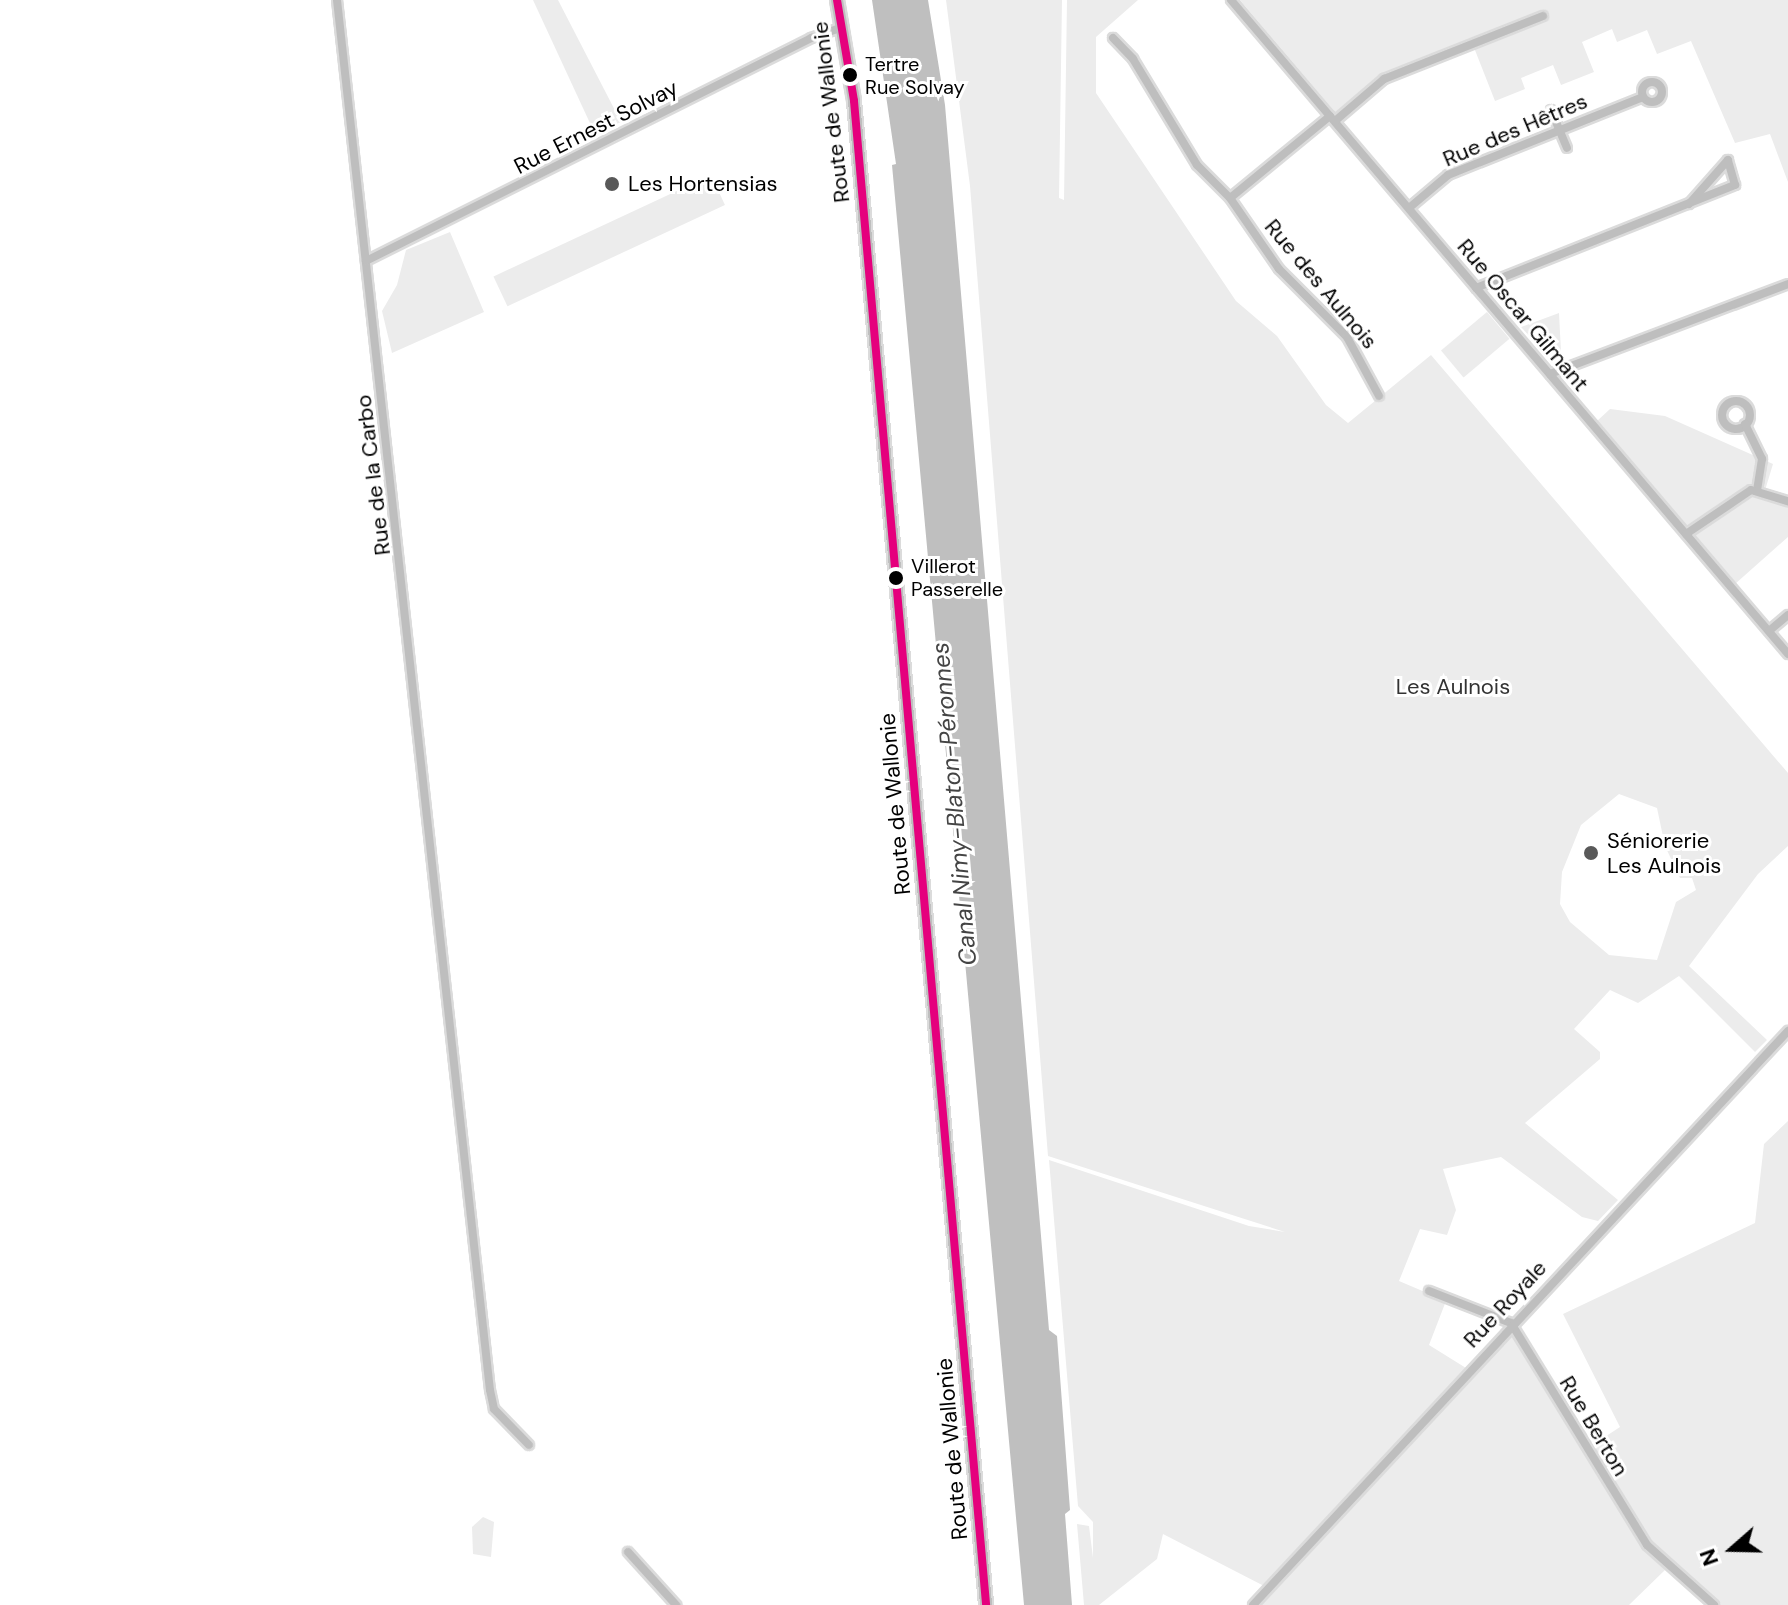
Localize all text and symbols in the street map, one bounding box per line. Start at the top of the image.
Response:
street label: Route de Wallonie [807,20,855,204]
place label: Tertre Rue Solvay [865,52,965,99]
marker: Tertre Rue Solvay [842,67,858,83]
street label: Rue Ernest Solvay [510,74,682,180]
street label: Rue des Hêtres [1439,88,1591,172]
place label: Les Hortensias [628,171,777,197]
marker: Les Hortensias [603,175,621,193]
street label: Rue des Aulnois [1259,214,1383,354]
street label: Rue Oscar Gilmant [1452,234,1594,396]
street label: Rue de la Carbo [350,393,396,557]
place label: Villerot Passerelle [911,554,1003,601]
marker: Villerot Passerelle [888,570,904,586]
water label: Canal Nimy-Blaton-Péronnes [926,641,982,967]
park label: Les Aulnois [1396,674,1510,700]
street label: Route de Wallonie [874,712,916,896]
place label: Séniorerie Les Aulnois [1607,827,1721,878]
marker: Séniorerie Les Aulnois [1582,844,1600,862]
street label: Rue Royale [1458,1255,1552,1353]
street label: Route de Wallonie [931,1357,973,1541]
street label: Rue Berton [1554,1371,1634,1481]
north arrow [1692,1509,1772,1589]
text: N [1693,1545,1725,1570]

